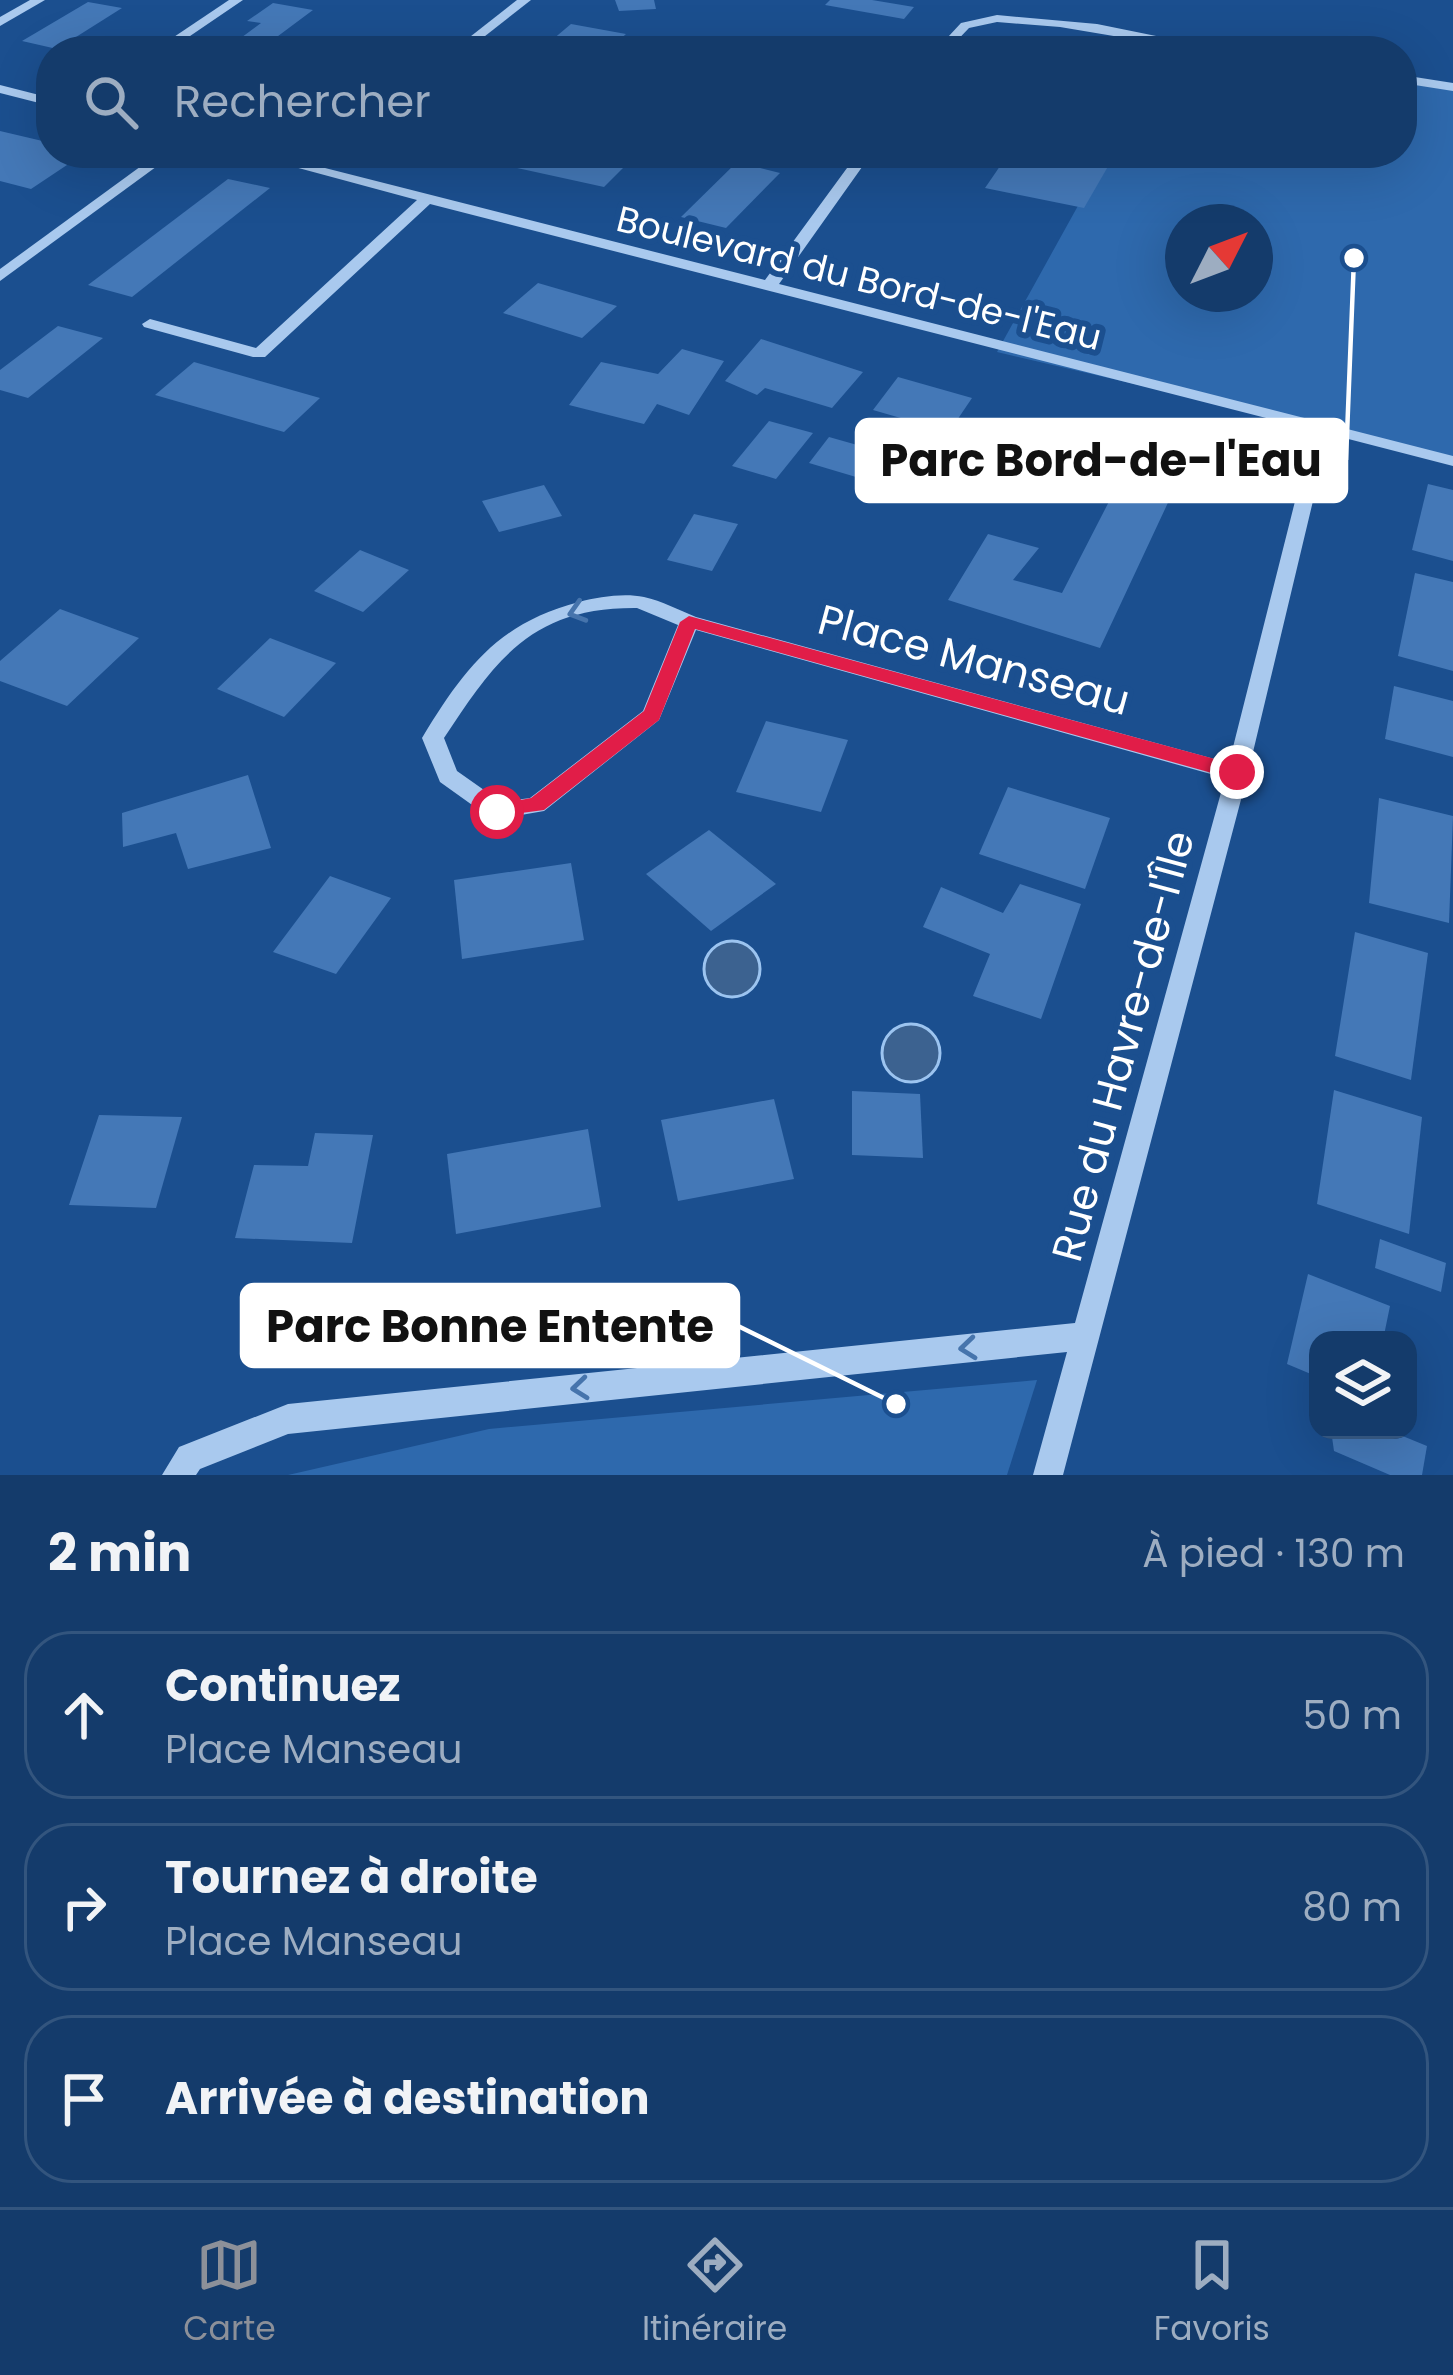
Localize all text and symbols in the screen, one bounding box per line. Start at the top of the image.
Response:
search box [36,36,1417,168]
icon: search [78,69,144,135]
text: Rechercher [174,70,431,133]
street label: Boulevard du Bord-de-l'Eau [611,193,1107,363]
north arrow [1165,204,1273,312]
callout: Parc Bord-de-l'Eau [857,420,1346,501]
text: Parc Bord-de-l'Eau [880,429,1322,492]
street label: Place Manseau [812,590,1136,730]
one-way arrow [567,598,588,623]
route end [1210,745,1264,799]
route start [470,785,524,839]
street label: Rue du Havre-de-l'Île [1037,824,1209,1268]
callout: Parc Bonne Entente [242,1285,738,1366]
text: Parc Bonne Entente [266,1295,714,1358]
map controls [1309,1331,1417,1439]
button: layers [1309,1331,1417,1439]
one-way arrow [958,1335,978,1361]
one-way arrow [570,1375,590,1401]
text: 2 min [48,1517,191,1589]
text: À pied · 130 m [1142,1526,1405,1581]
text: Continuez [165,1654,401,1717]
icon: ahead [51,1682,117,1748]
text: 50 m [1302,1688,1402,1743]
text: Place Manseau [165,1722,463,1777]
text: Tournez à droite [165,1846,538,1909]
icon: right [51,1874,117,1940]
text: 80 m [1302,1880,1402,1935]
text: Place Manseau [165,1914,463,1969]
icon: arrive [51,2066,117,2132]
text: Arrivée à destination [165,2067,650,2130]
tab: Carte [183,2232,276,2354]
tab: Itinéraire [642,2232,787,2354]
tab: Favoris [1154,2232,1270,2354]

